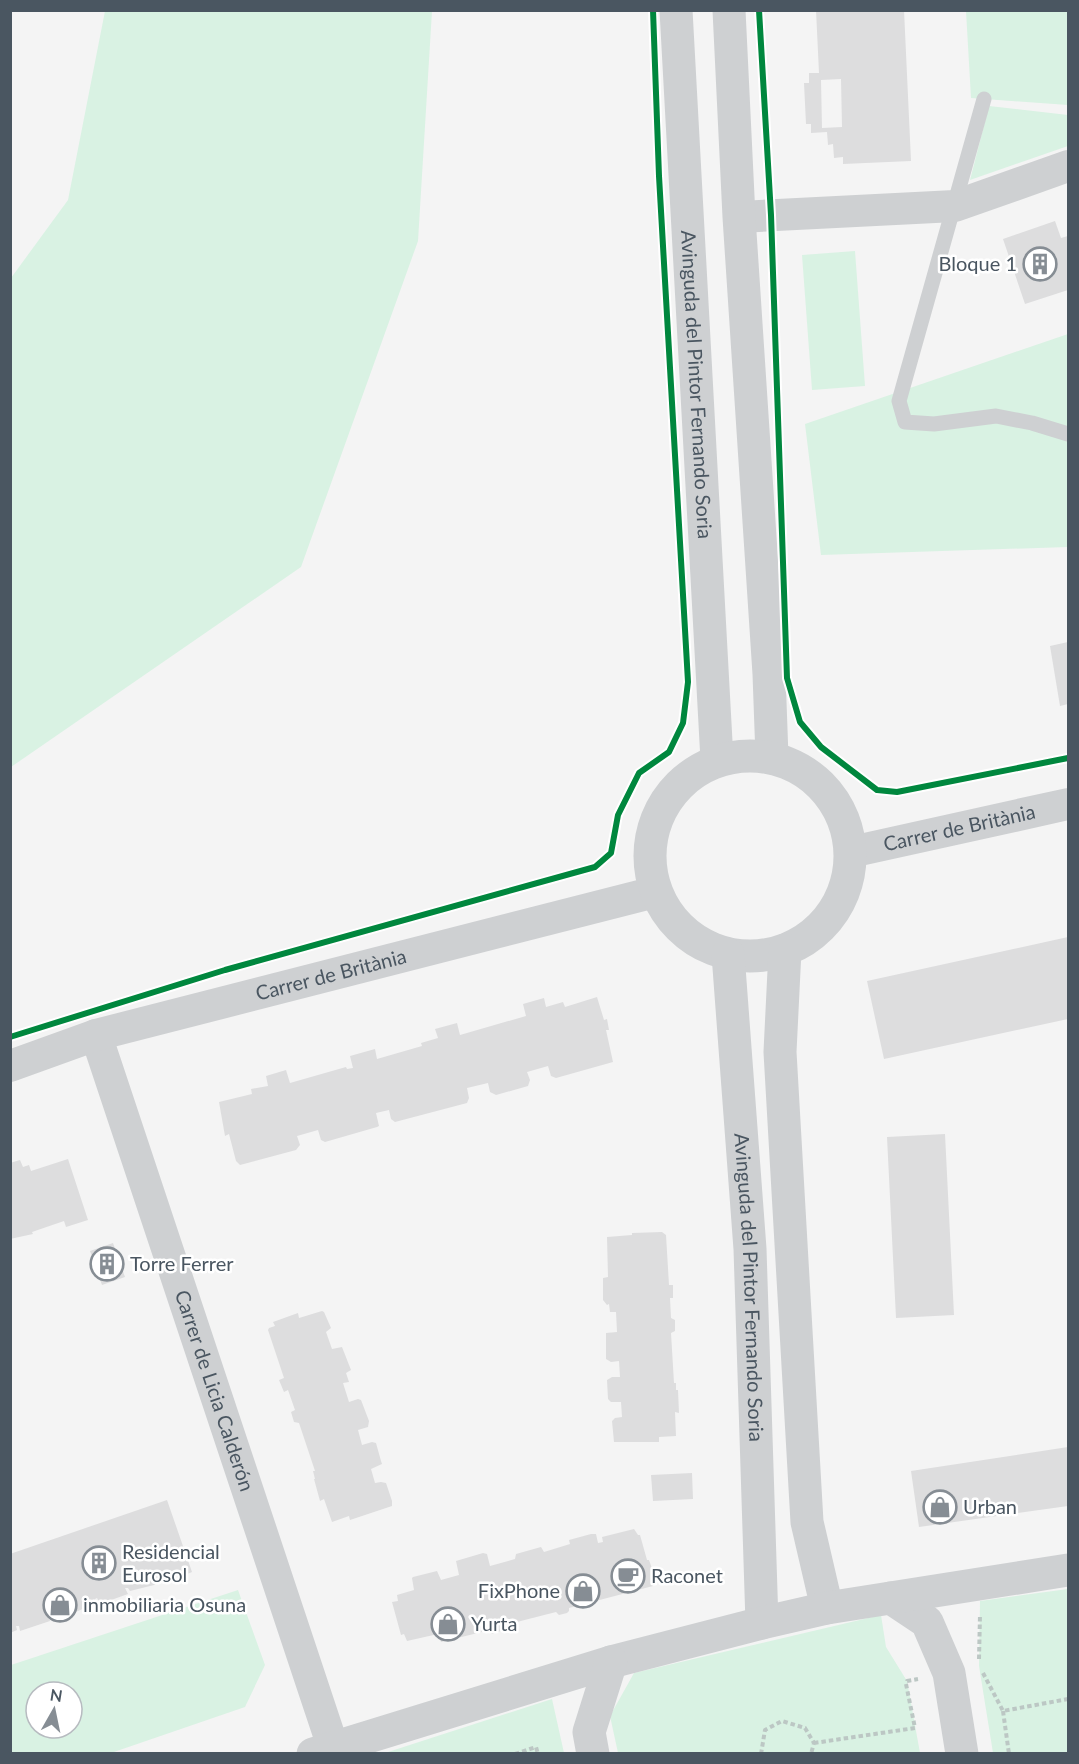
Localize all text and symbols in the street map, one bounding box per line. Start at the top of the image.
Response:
street label: Avinguda del Pintor Fernando Soria [677,229,718,539]
building icon: Bloque 1 [1022,246,1058,282]
place label: Bloque 1 [939,251,1017,275]
street label: Carrer de Britània [881,799,1037,855]
street label: Carrer de Britània [253,943,409,1005]
street label: Avinguda del Pintor Fernando Soria [730,1132,769,1442]
building icon: Torre Ferrer [89,1246,125,1282]
place label: Torre Ferrer [130,1251,234,1275]
street label: Carrer de Licia Calderón [171,1287,260,1494]
shop icon: Urban [922,1489,958,1525]
place label: Urban [963,1494,1017,1518]
place label: Residencial Eurosol [122,1539,220,1586]
building icon: Residencial Eurosol [81,1545,117,1581]
cafe icon: Raconet [610,1558,646,1594]
place label: Raconet [651,1563,723,1587]
shop icon: FixPhone [565,1573,601,1609]
place label: FixPhone [478,1578,560,1602]
shop icon: inmobiliaria Osuna [42,1587,78,1623]
place label: inmobiliaria Osuna [83,1592,246,1616]
shop icon: Yurta [430,1606,466,1642]
place label: Yurta [471,1611,517,1635]
north arrow [24,1680,84,1740]
text: N [49,1684,64,1705]

